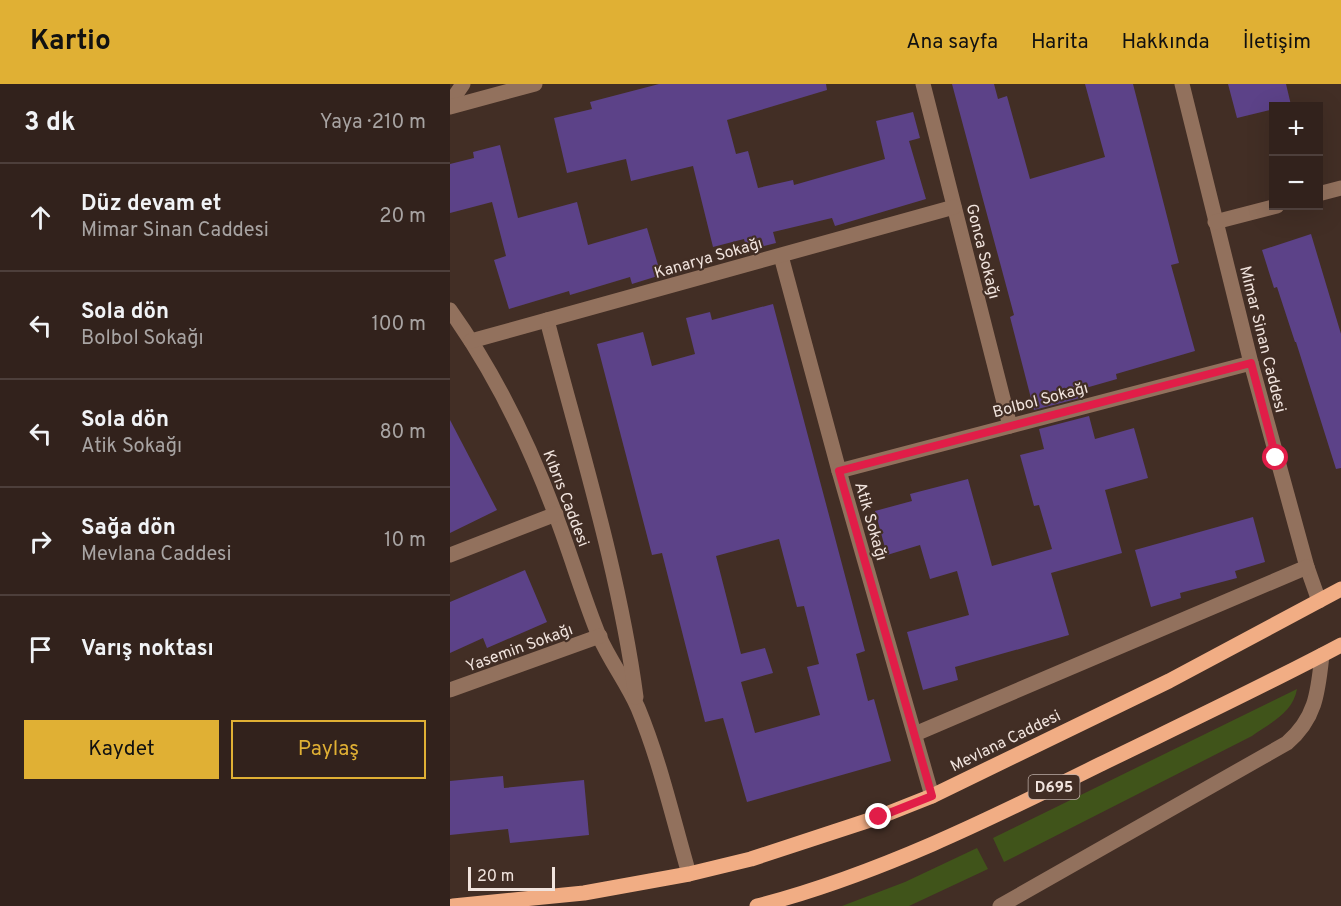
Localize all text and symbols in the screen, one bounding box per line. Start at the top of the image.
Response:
text: Kartio [30,24,111,60]
text: Ana sayfa [906,29,998,56]
text: Harita [1031,29,1089,56]
text: Hakkında [1122,29,1210,56]
text: İletişim [1243,29,1311,56]
map controls [1269,102,1323,210]
button: + [1269,102,1323,156]
text: 3 dk [24,107,76,140]
text: Yaya · 210 m [320,110,426,136]
button: − [1269,156,1323,210]
text: Düz devam et [81,191,221,218]
icon: ahead [24,201,57,234]
street label: Gonca Sokağı [961,202,1004,301]
text: 20 m [379,204,426,230]
text: Mimar Sinan Caddesi [81,218,269,244]
street label: Kanarya Sokağı [652,234,765,284]
street label: Mimar Sinan Caddesi [1234,264,1290,415]
text: Sola dön [81,299,169,326]
icon: left [24,309,57,342]
text: 100 m [371,312,426,338]
text: Bolbol Sokağı [81,326,204,352]
street label: Bolbol Sokağı [991,379,1090,423]
text: Sola dön [81,407,169,434]
icon: left [24,417,57,450]
text: 80 m [380,420,426,446]
text: Atik Sokağı [81,434,182,460]
route start [1262,444,1288,470]
street label: Kıbrıs Caddesi [538,448,593,550]
street label: Atik Sokağı [849,480,891,563]
text: Sağa dön [81,515,176,542]
icon: right [24,525,57,558]
text: 10 m [384,528,426,554]
text: Mevlana Caddesi [81,542,232,568]
street label: Yasemin Sokağı [464,620,576,677]
icon: arrive [24,633,57,666]
text: Varış noktası [81,636,214,663]
street label: Mevlana Caddesi [947,706,1064,777]
button: Kaydet [24,720,219,779]
button: Paylaş [231,720,426,779]
road number: D695 [1028,775,1080,799]
route end [865,803,891,829]
scale bar [468,864,555,892]
text: 20 m [477,867,514,887]

